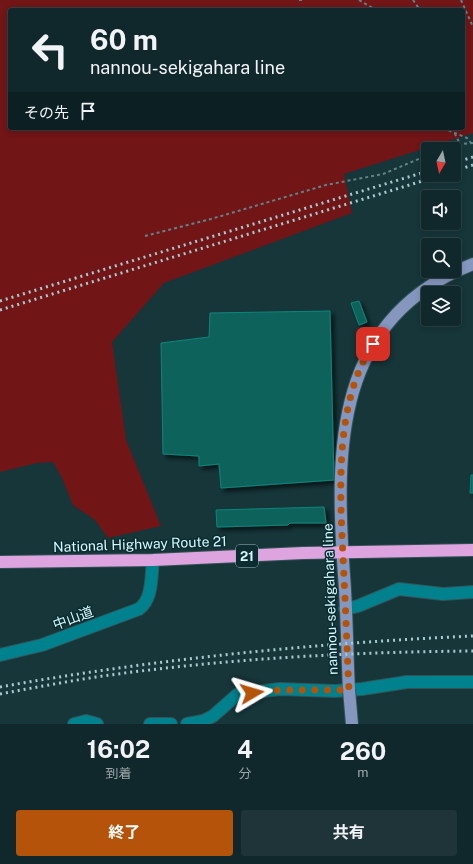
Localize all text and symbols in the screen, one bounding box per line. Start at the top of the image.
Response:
text: 60 m [90,23,158,56]
icon: left [24,24,76,76]
text: nannou-sekigahara line [90,57,285,78]
icon: arrive [77,100,99,122]
text: その先 [24,104,69,121]
north arrow [421,142,461,182]
map controls [421,142,461,326]
button: sound [421,190,461,230]
button: search [421,238,461,278]
button: layers [421,286,461,326]
pin [356,327,390,361]
icon: arrive [362,333,384,355]
street label: nannou-sekigahara line [319,523,341,675]
street label: National Highway Route 21 [53,533,227,555]
road number: 21 [236,545,258,567]
street label: 中山道 [51,603,95,633]
position arrow [231,672,273,714]
text: 16:02 [87,735,150,763]
text: 4 [237,735,253,763]
text: 260 [340,737,386,765]
text: m [357,765,369,780]
text: 到着 [106,766,132,781]
text: 分 [238,766,251,781]
button: 終了 [16,810,233,856]
button: 共有 [241,810,457,856]

